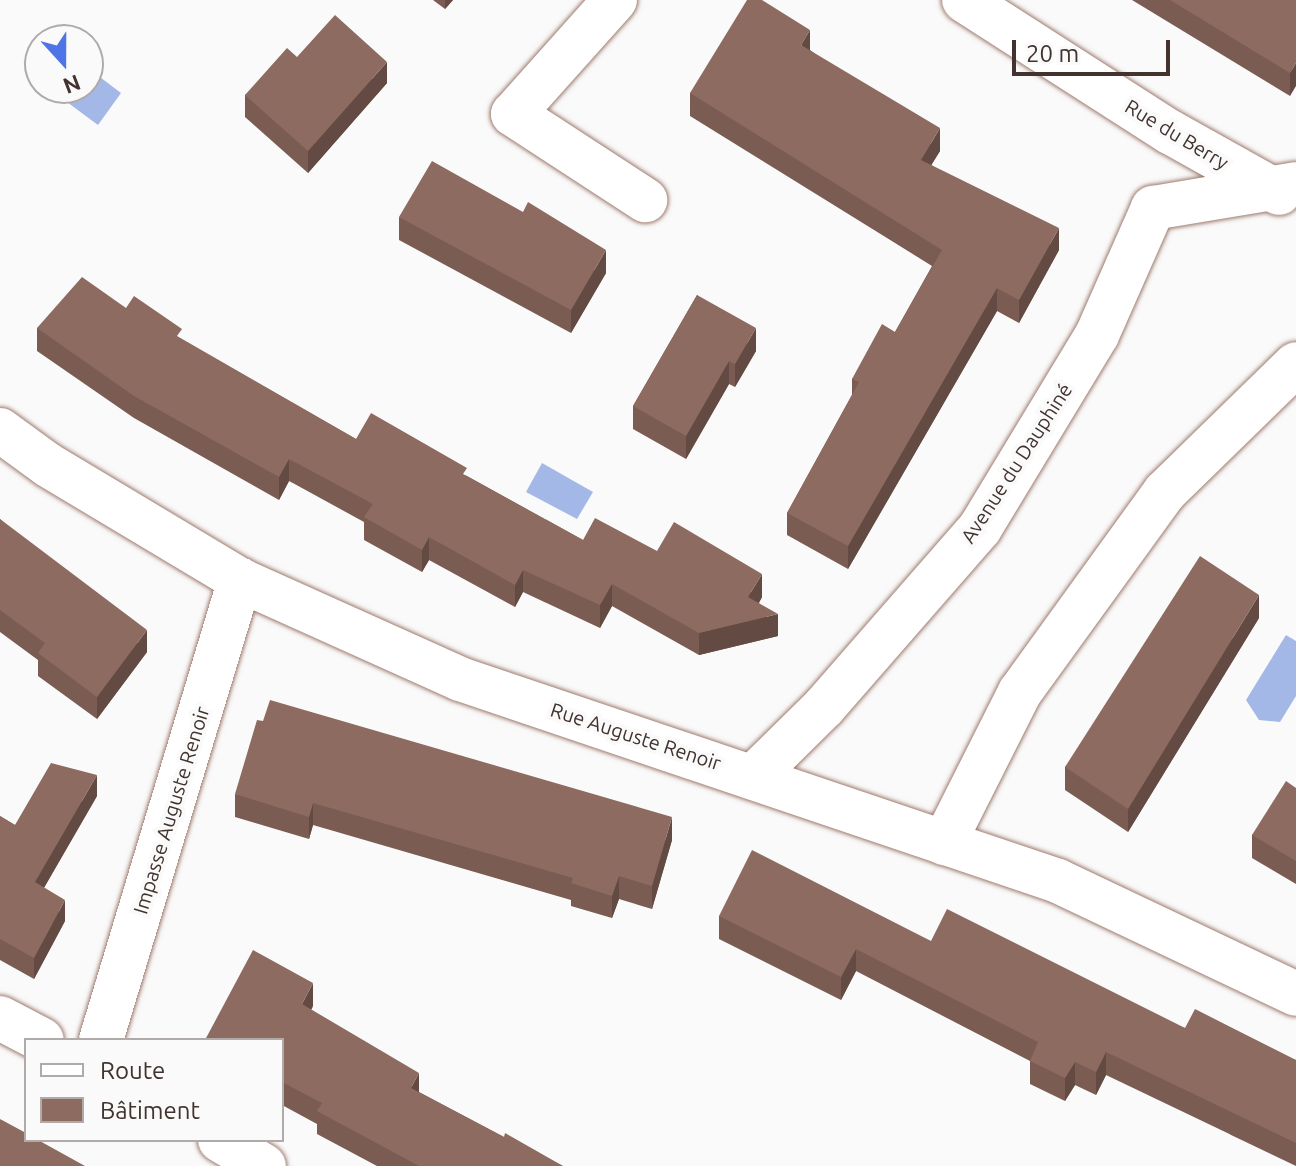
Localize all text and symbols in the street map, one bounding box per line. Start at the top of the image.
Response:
north arrow [24,24,104,104]
scale bar [1016,24,1174,74]
text: 20 m [1026,40,1079,67]
text: N [60,70,84,100]
street label: Rue du Berry [1121,94,1233,174]
street label: Avenue du Dauphiné [955,379,1077,547]
street label: Rue Auguste Renoir [548,697,724,775]
street label: Impasse Auguste Renoir [128,703,214,917]
legend [24,1038,284,1142]
text: Route [100,1057,165,1084]
text: Bâtiment [100,1097,200,1124]

